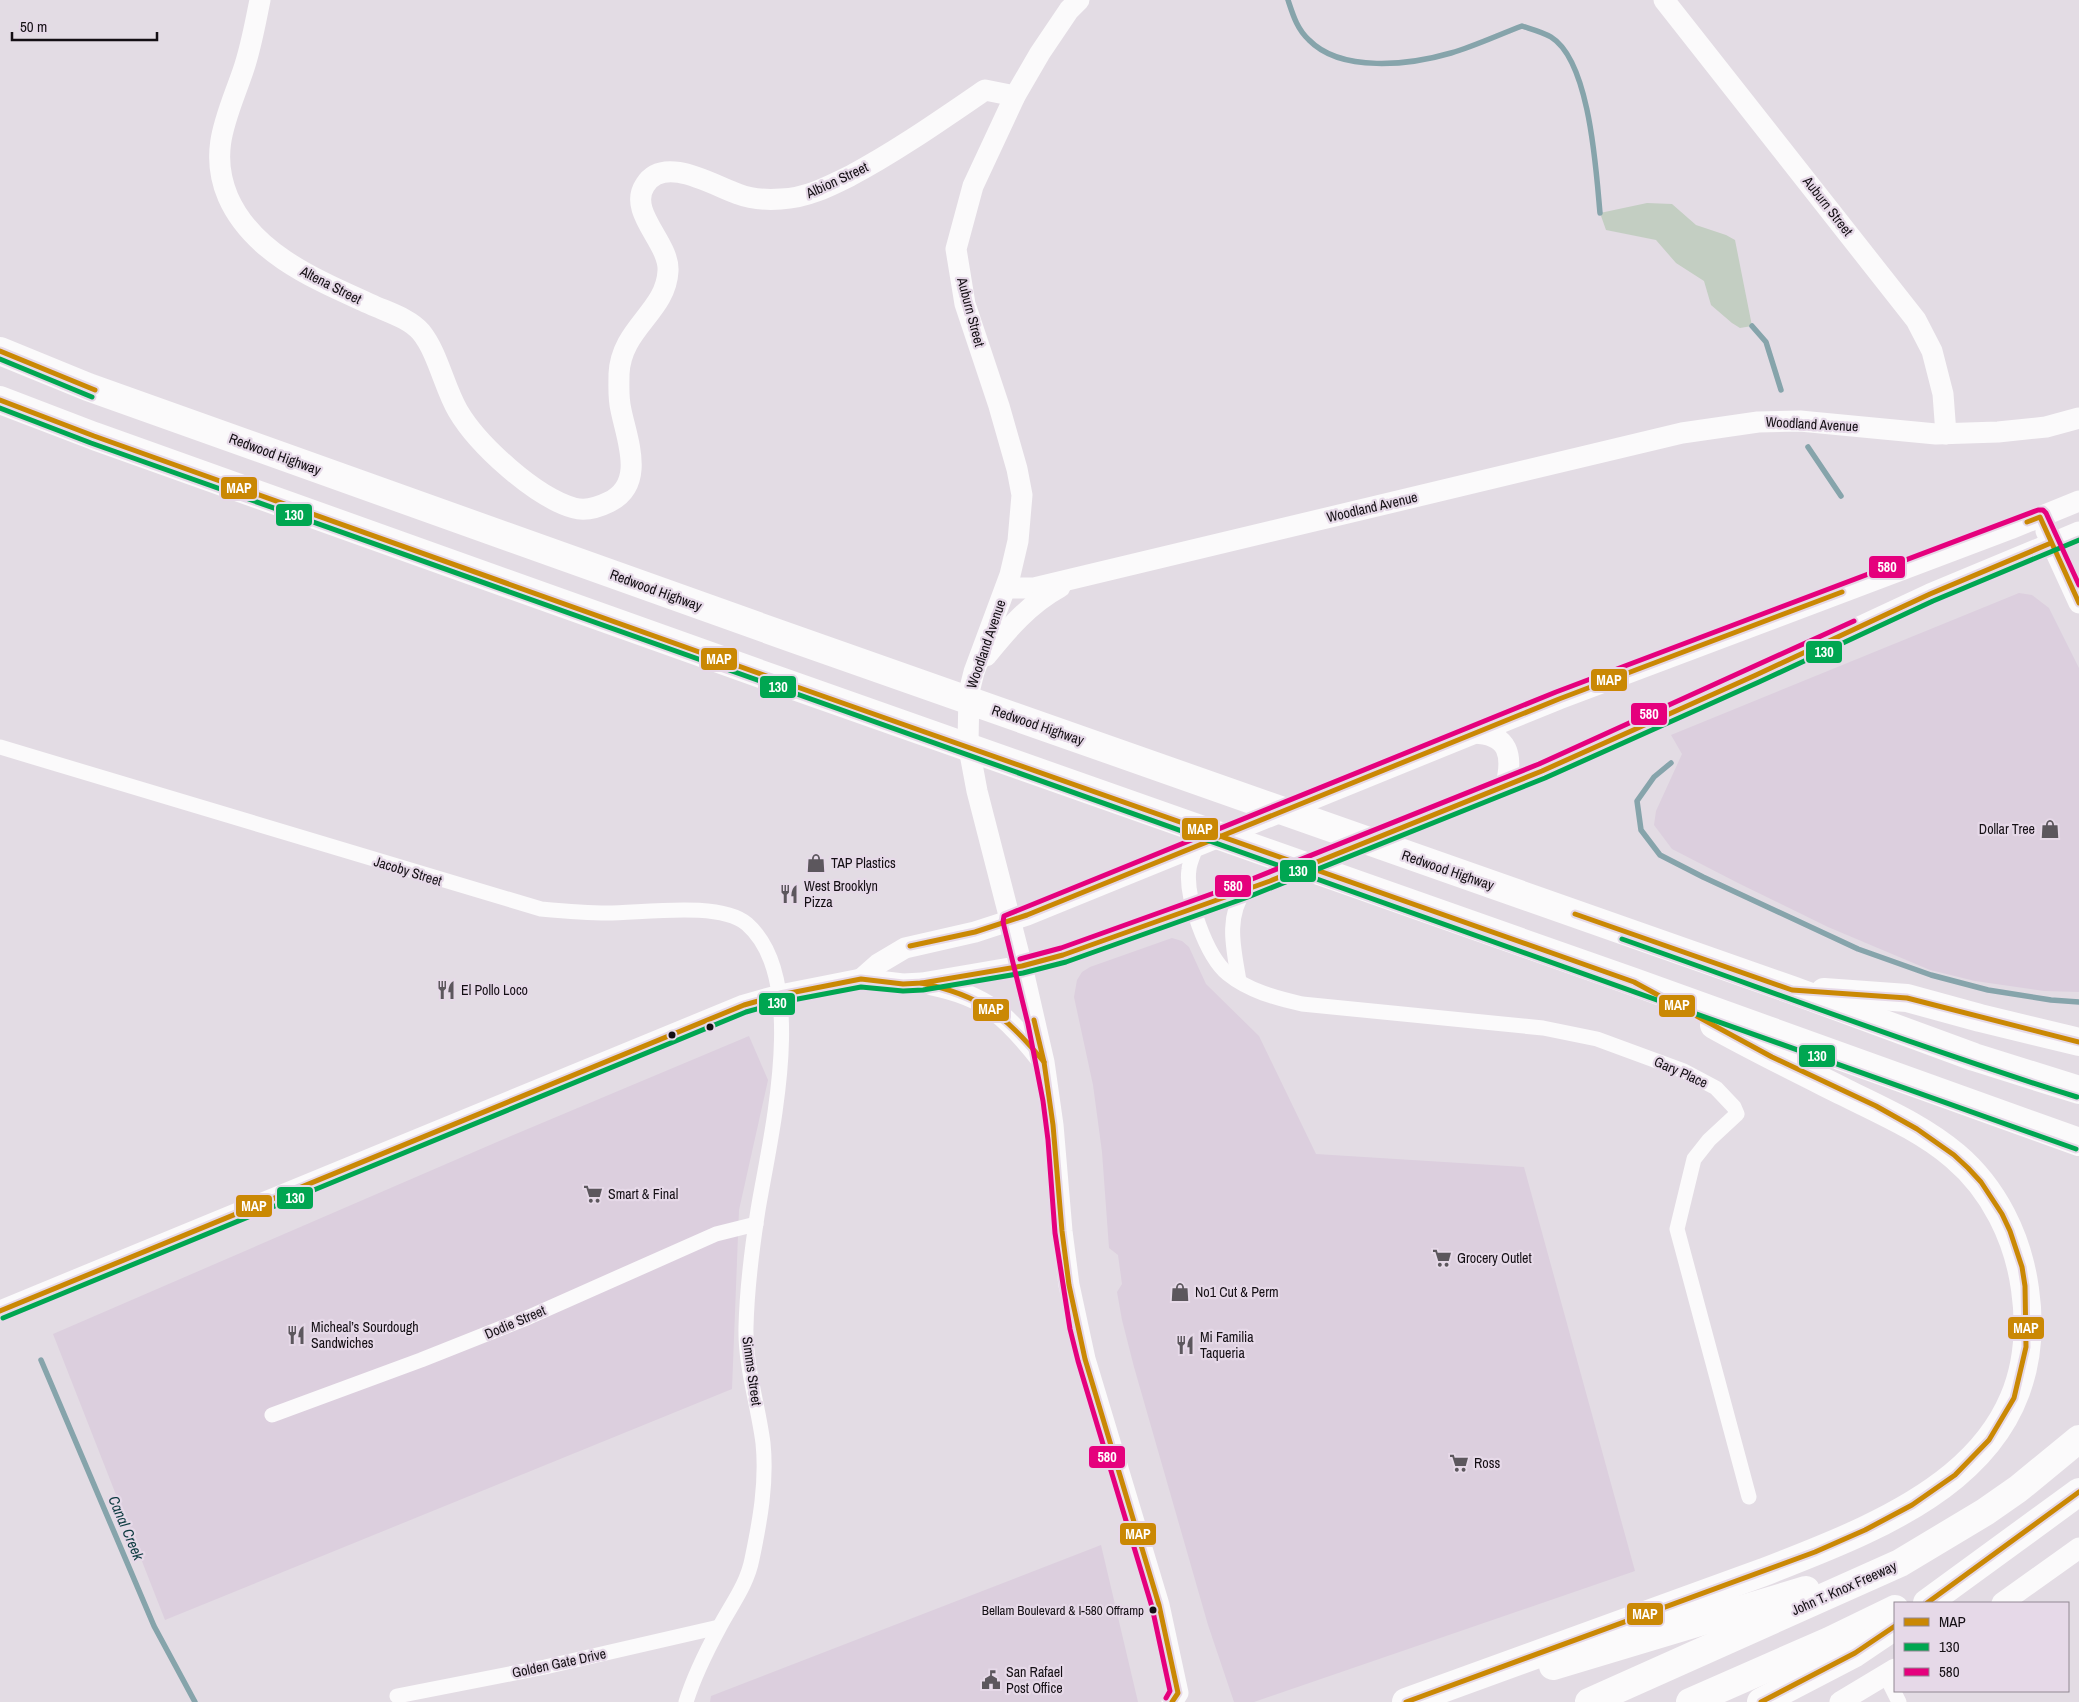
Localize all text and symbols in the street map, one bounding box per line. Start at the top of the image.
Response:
scale bar [12,10,158,42]
text: 50 m [20,16,47,37]
street label: Albion Street [802,158,871,203]
street label: Auburn Street [1798,172,1857,239]
street label: Altena Street [296,261,365,308]
street label: Auburn Street [953,274,989,349]
street label: Woodland Avenue [1765,413,1859,435]
street label: Redwood Highway [227,429,324,479]
line badge: MAP [220,476,258,500]
text: MAP [226,479,252,497]
street label: Woodland Avenue [1325,488,1419,526]
line badge: 130 [275,503,313,527]
text: 130 [284,506,304,524]
line badge: 580 [1868,555,1906,579]
text: 580 [1877,558,1897,576]
street label: Redwood Highway [608,565,705,615]
street label: Woodland Avenue [962,597,1010,691]
line badge: 130 [1805,640,1843,664]
text: 130 [1814,643,1834,661]
line badge: MAP [700,647,738,671]
text: MAP [706,650,732,668]
line badge: MAP [1590,668,1628,692]
text: MAP [1596,671,1622,689]
line badge: 130 [759,675,797,699]
text: 130 [768,678,788,696]
street label: Redwood Highway [990,701,1087,749]
line badge: 580 [1630,702,1668,726]
text: 580 [1639,705,1659,723]
line badge: MAP [1181,817,1219,841]
shop icon: Dollar Tree [2039,818,2061,840]
text: MAP [1187,820,1213,838]
place label: Dollar Tree [1979,820,2035,838]
street label: Redwood Highway [1400,846,1497,894]
street label: Jacoby Street [372,852,444,890]
shop icon: TAP Plastics [805,852,827,874]
place label: TAP Plastics [831,854,896,872]
line badge: 130 [1279,859,1317,883]
text: 130 [1288,862,1308,880]
line badge: 580 [1214,874,1252,898]
place label: West Brooklyn Pizza [804,877,878,911]
text: 580 [1223,877,1243,895]
restaurant icon: West Brooklyn Pizza [778,883,800,905]
restaurant icon: El Pollo Loco [435,979,457,1001]
place label: El Pollo Loco [461,981,528,999]
line badge: 130 [758,992,796,1016]
text: 130 [767,994,787,1012]
line badge: MAP [1658,994,1696,1018]
text: MAP [1664,996,1690,1014]
line badge: MAP [972,998,1010,1022]
text: MAP [978,1000,1004,1018]
unlabelled marker [705,1022,715,1032]
unlabelled marker [667,1030,677,1040]
line badge: 130 [1798,1044,1836,1068]
text: 130 [1807,1047,1827,1065]
street label: Gary Place [1651,1052,1711,1092]
supermarket icon: Smart & Final [582,1183,604,1205]
place label: Smart & Final [608,1185,678,1203]
line badge: 130 [276,1186,314,1210]
text: 130 [285,1189,305,1207]
line badge: MAP [235,1194,273,1218]
text: MAP [241,1197,267,1215]
supermarket icon: Grocery Outlet [1431,1247,1453,1269]
place label: Grocery Outlet [1457,1249,1532,1267]
shop icon: No1 Cut & Perm [1169,1281,1191,1303]
place label: No1 Cut & Perm [1195,1283,1279,1301]
street label: Dodie Street [482,1301,548,1343]
line badge: MAP [2007,1316,2045,1340]
place label: Micheal’s Sourdough Sandwiches [311,1318,419,1352]
text: MAP [2013,1319,2039,1337]
restaurant icon: Micheal’s Sourdough Sandwiches [285,1324,307,1346]
place label: Mi Familia Taqueria [1200,1328,1254,1362]
restaurant icon: Mi Familia Taqueria [1174,1334,1196,1356]
street label: Simms Street [738,1335,766,1407]
line badge: 580 [1088,1445,1126,1469]
text: 580 [1097,1448,1117,1466]
supermarket icon: Ross [1448,1452,1470,1474]
place label: Ross [1474,1454,1500,1472]
water label: Canal Creek [103,1492,150,1564]
line badge: MAP [1119,1522,1157,1546]
text: MAP [1125,1525,1151,1543]
street label: John T. Knox Freeway [1789,1557,1900,1619]
place label: Bellam Boulevard & I-580 Offramp [982,1602,1144,1619]
line badge: MAP [1626,1602,1664,1626]
legend [1894,1602,2069,1692]
marker: Bellam Boulevard & I-580 Offramp [1148,1605,1158,1615]
text: MAP [1632,1605,1658,1623]
text: MAP [1939,1611,1966,1632]
text: 130 [1939,1636,1960,1657]
street label: Golden Gate Drive [510,1644,608,1682]
text: 580 [1939,1661,1960,1682]
place label: San Rafael Post Office [1006,1663,1063,1697]
public building icon: San Rafael Post Office [980,1669,1002,1691]

